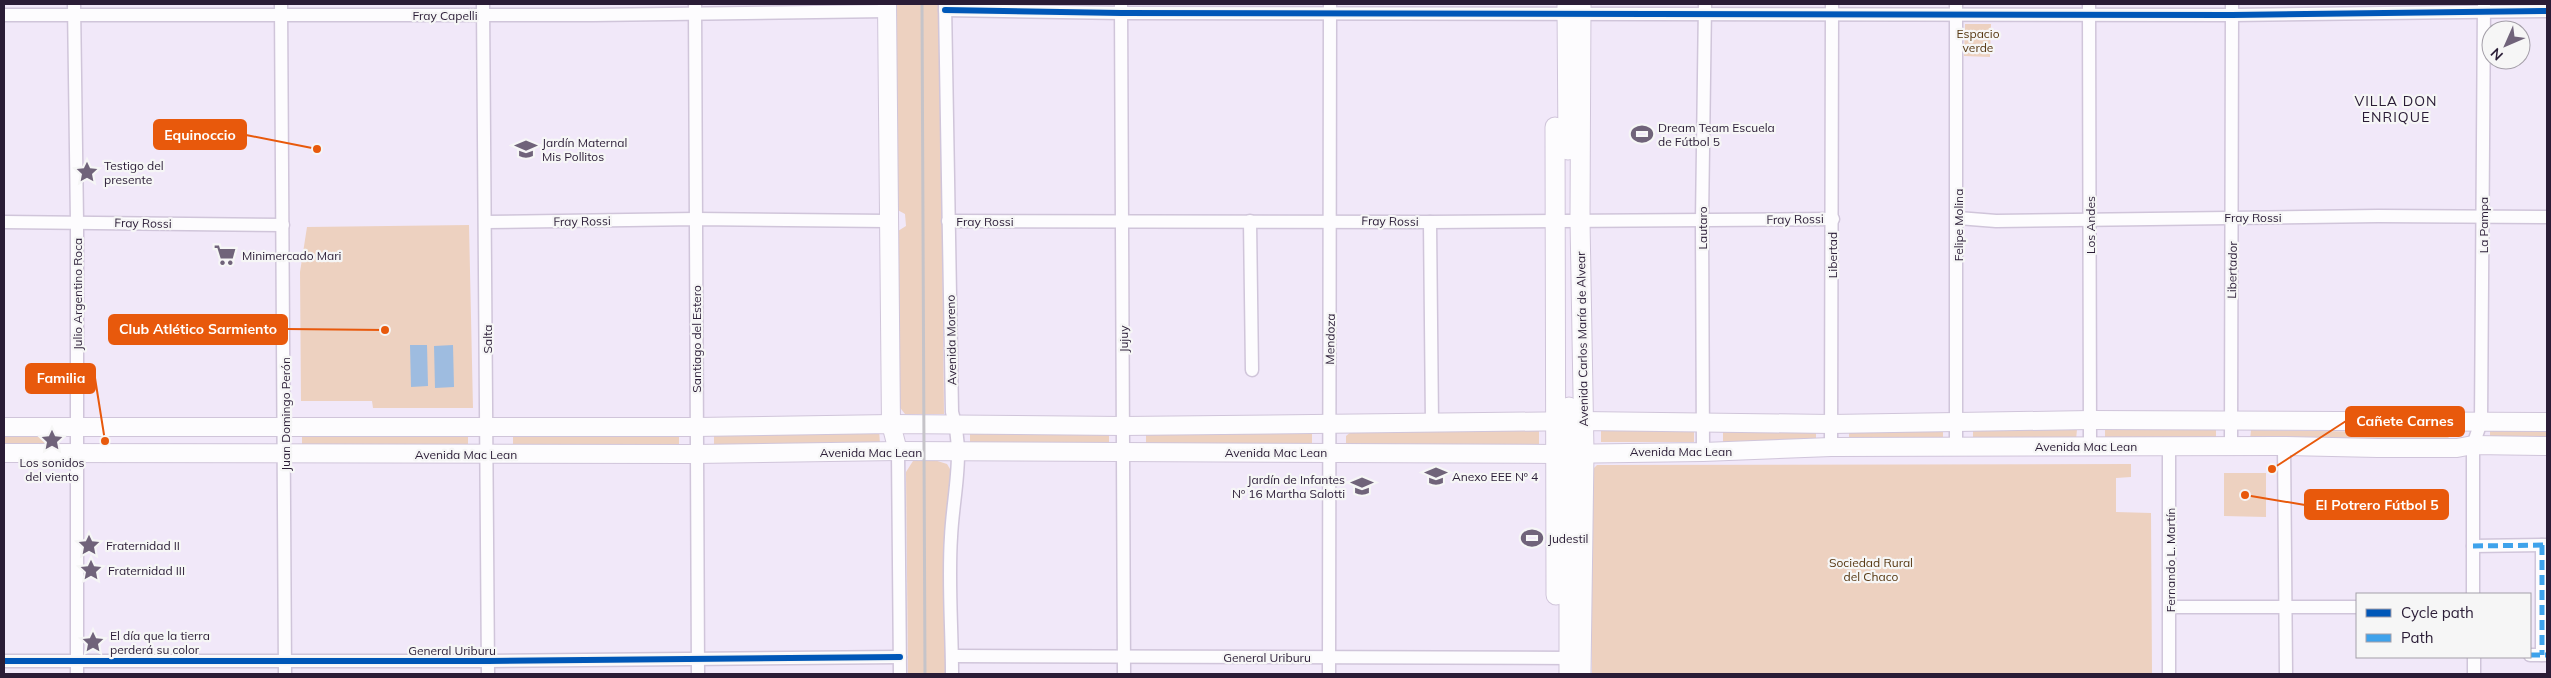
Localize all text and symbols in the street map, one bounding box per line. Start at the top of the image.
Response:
street label: Fray Capelli [412,8,478,23]
north arrow [2481,20,2531,70]
park label: Espacio verde [1957,26,2000,55]
text: N [2487,44,2507,64]
district label: VILLA DON ENRIQUE [2354,92,2438,126]
callout: Equinoccio [154,120,246,149]
place label: Dream Team Escuela de Fútbol 5 [1658,120,1775,149]
sports icon: Dream Team Escuela de Fútbol 5 [1629,121,1655,147]
text: Equinoccio [164,126,236,144]
place label: Jardín Maternal Mis Pollitos [542,135,627,164]
school or university icon: Jardín Maternal Mis Pollitos [513,136,539,162]
place label: Testigo del presente [104,158,164,187]
place icon: Testigo del presente [74,159,100,185]
street label: Felipe Molina [1951,189,1966,261]
street label: Los Andes [2083,196,2098,254]
street label: La Pampa [2476,197,2491,253]
street label: Lautaro [1695,206,1710,250]
street label: Fray Rossi [2224,210,2282,225]
street label: Fray Rossi [1766,211,1824,227]
street label: Fray Rossi [553,213,611,229]
street label: Fray Rossi [1361,213,1419,229]
street label: Fray Rossi [956,214,1014,229]
street label: Fray Rossi [114,215,172,231]
street label: Libertad [1825,232,1840,278]
street label: Julio Argentino Roca [70,238,85,350]
street label: Libertador [2224,240,2240,299]
supermarket icon: Minimercado Mari [212,242,238,268]
place label: Minimercado Mari [242,248,342,263]
street label: Avenida Carlos María de Alvear [1573,251,1591,427]
street label: Santiago del Estero [689,285,704,393]
street label: Avenida Moreno [943,294,959,385]
street label: Mendoza [1322,313,1338,365]
callout: Club Atlético Sarmiento [109,315,287,344]
text: Club Atlético Sarmiento [119,320,277,338]
street label: Salta [480,325,495,353]
street label: Jujuy [1116,325,1131,353]
street label: Juan Domingo Perón [278,357,293,471]
callout: Familia [26,364,95,393]
text: Familia [37,369,85,387]
callout: Cañete Carnes [2346,407,2464,436]
text: Cañete Carnes [2356,412,2454,430]
place icon: Los sonidos del viento [39,427,65,453]
street label: Avenida Mac Lean [2035,439,2137,454]
street label: Avenida Mac Lean [1630,444,1732,459]
street label: Avenida Mac Lean [820,445,922,460]
street label: Avenida Mac Lean [1225,445,1327,460]
street label: Avenida Mac Lean [415,447,517,462]
place label: Los sonidos del viento [19,455,85,484]
school or university icon: Anexo EEE Nº 4 [1423,463,1449,489]
place label: Anexo EEE Nº 4 [1452,469,1538,484]
place label: Jardín de Infantes Nº 16 Martha Salotti [1232,472,1345,501]
school or university icon: Jardín de Infantes Nº 16 Martha Salotti [1349,473,1375,499]
callout: El Potrero Fútbol 5 [2305,490,2448,519]
text: El Potrero Fútbol 5 [2315,496,2439,514]
street label: Fernando L. Martín [2163,508,2178,612]
sports icon: Judestil [1519,525,1545,551]
place label: Judestil [1548,531,1588,546]
place icon: Fraternidad II [76,532,102,558]
place label: Fraternidad II [106,538,180,553]
park label: Sociedad Rural del Chaco [1829,555,1913,584]
place icon: Fraternidad III [78,557,104,583]
place label: Fraternidad III [108,563,185,578]
legend [2356,593,2531,658]
text: Cycle path [2401,603,2474,622]
place label: El día que la tierra perderá su color [110,628,210,657]
text: Path [2401,628,2433,647]
place icon: El día que la tierra perderá su color [80,629,106,655]
street label: General Uriburu [408,643,496,658]
street label: General Uriburu [1223,650,1311,665]

